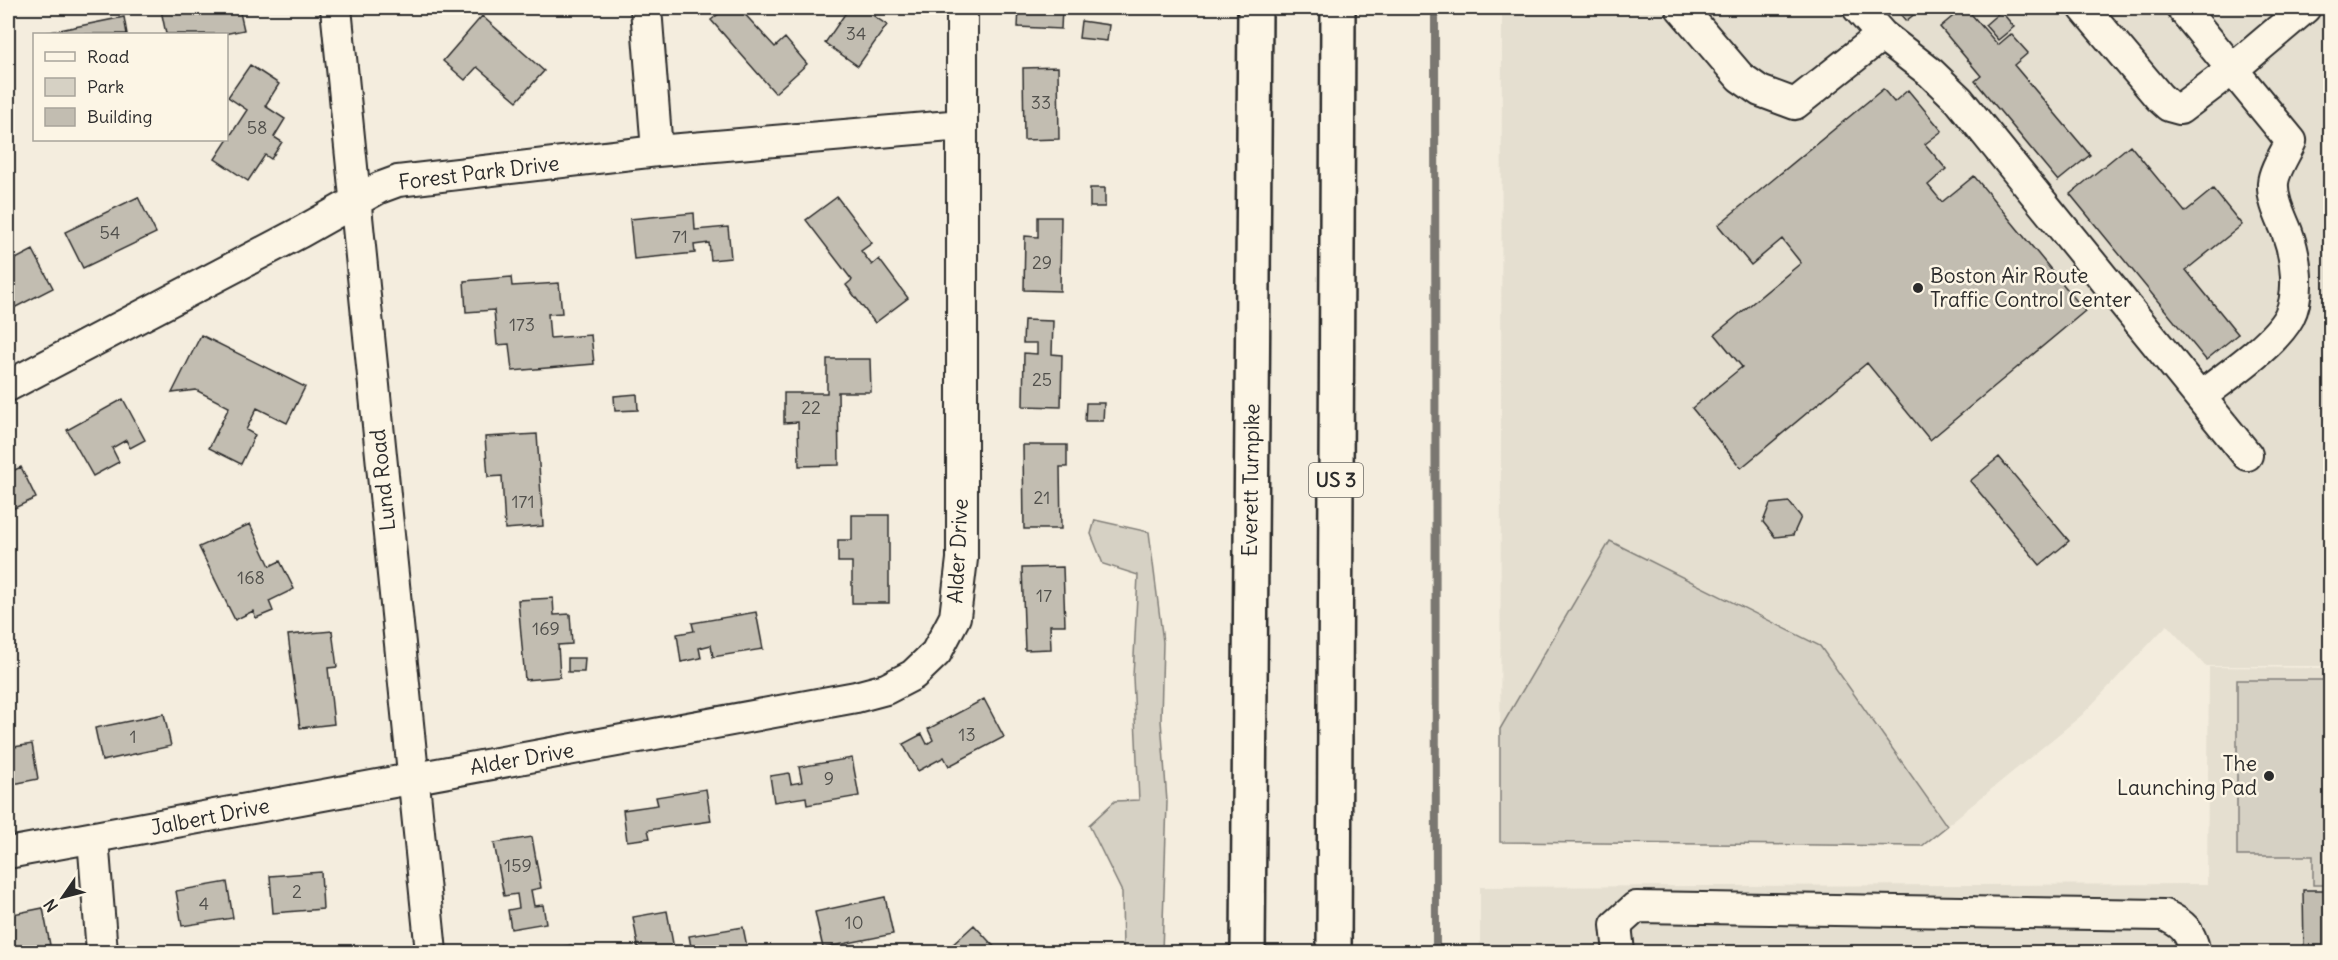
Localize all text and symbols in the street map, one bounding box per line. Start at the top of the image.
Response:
house number: 34 [846,22,866,45]
legend [33,33,228,141]
text: Road [87,45,130,68]
text: Park [87,75,124,98]
house number: 33 [1031,91,1051,114]
text: Building [87,105,152,128]
house number: 58 [247,116,267,139]
street label: Forest Park Drive [397,149,561,196]
house number: 54 [100,221,120,244]
house number: 71 [672,225,688,248]
house number: 29 [1032,251,1052,274]
place label: Boston Air Route Traffic Control Center [1930,262,2132,313]
marker: Boston Air Route Traffic Control Center [1911,281,1925,295]
house number: 173 [509,313,535,336]
house number: 25 [1032,368,1052,391]
house number: 22 [801,396,821,419]
street label: Everett Turnpike [1236,403,1265,557]
street label: Lund Road [364,428,401,532]
road number: US 3 [1309,463,1363,497]
house number: 21 [1033,486,1051,509]
house number: 171 [511,490,535,513]
street label: Alder Drive [941,498,974,604]
house number: 168 [237,566,265,589]
house number: 17 [1036,584,1052,607]
house number: 169 [532,617,560,640]
house number: 13 [958,723,976,746]
house number: 1 [129,725,137,748]
street label: Alder Drive [468,736,576,781]
place label: The Launching Pad [2117,750,2257,801]
house number: 9 [824,767,834,790]
marker: The Launching Pad [2262,769,2276,783]
street label: Jalbert Drive [148,792,272,841]
house number: 159 [504,854,532,877]
north arrow [33,867,93,927]
house number: 2 [292,880,302,903]
house number: 4 [199,892,209,915]
text: N [39,895,62,916]
house number: 10 [845,911,864,934]

